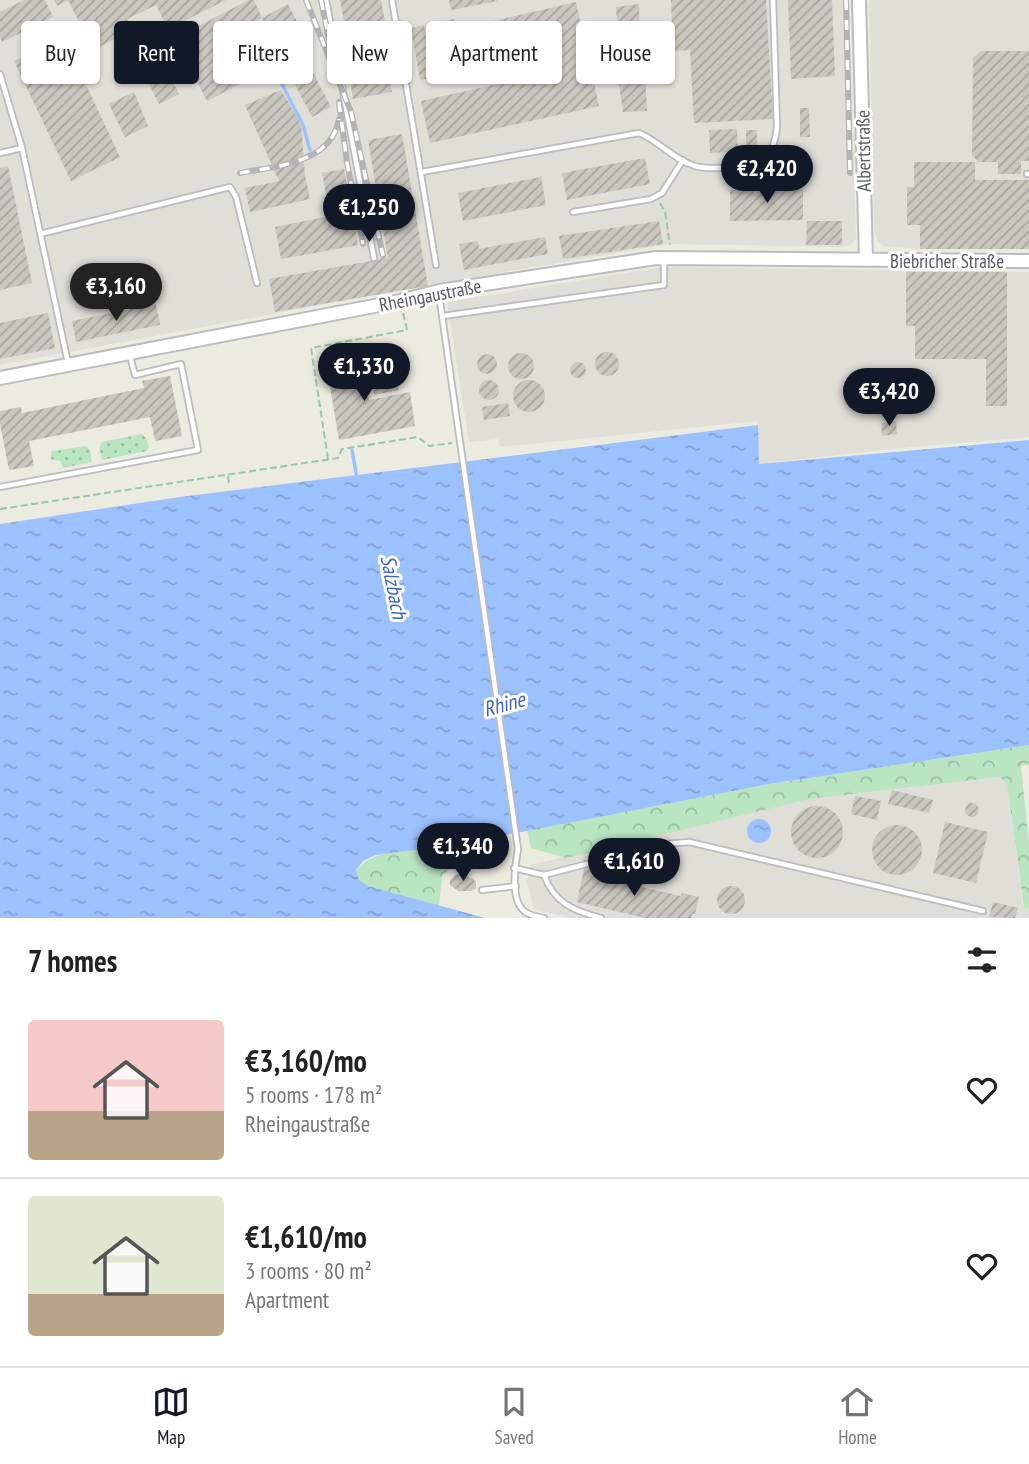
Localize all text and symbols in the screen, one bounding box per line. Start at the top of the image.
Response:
chip: Buy [21,21,100,84]
chip: Rent [114,21,199,84]
chip: Filters [213,21,313,84]
chip: New [327,21,412,84]
chip: Apartment [426,21,562,84]
chip: House [576,21,675,84]
street label: Albertstraße [850,110,876,192]
pin: €2,420 [710,146,824,205]
text: €2,420 [737,153,797,182]
pin: €1,250 [312,184,426,244]
text: €1,250 [339,192,399,221]
street label: Biebricher Straße [890,249,1004,273]
pin: €3,160 [59,264,173,323]
text: €3,160 [86,271,146,300]
street label: Rheingaustraße [377,273,483,317]
pin: €1,330 [307,344,421,403]
text: €1,330 [334,351,394,380]
pin: €3,420 [832,368,946,428]
text: €3,420 [859,376,919,405]
water label: Salzbach [375,553,414,623]
water label: Rhine [480,685,529,722]
pin: €1,340 [406,824,520,883]
text: €1,340 [433,831,493,860]
pin: €1,610 [577,838,691,898]
text: €1,610 [604,846,664,875]
text: 7 homes [28,941,117,980]
icon: filters [963,941,1001,979]
text: €3,160/mo [245,1041,367,1080]
icon: home [84,1048,168,1132]
icon: heart [963,1071,1001,1109]
text: 5 rooms · 178 m² [245,1080,382,1109]
text: Rheingaustraße [245,1109,370,1138]
text: €1,610/mo [245,1217,367,1256]
icon: home [84,1224,168,1308]
icon: heart [963,1247,1001,1285]
text: 3 rooms · 80 m² [245,1256,372,1285]
text: Apartment [245,1285,329,1314]
tab: Map [152,1383,190,1449]
tab: Saved [495,1383,534,1449]
tab: Home [838,1383,877,1449]

